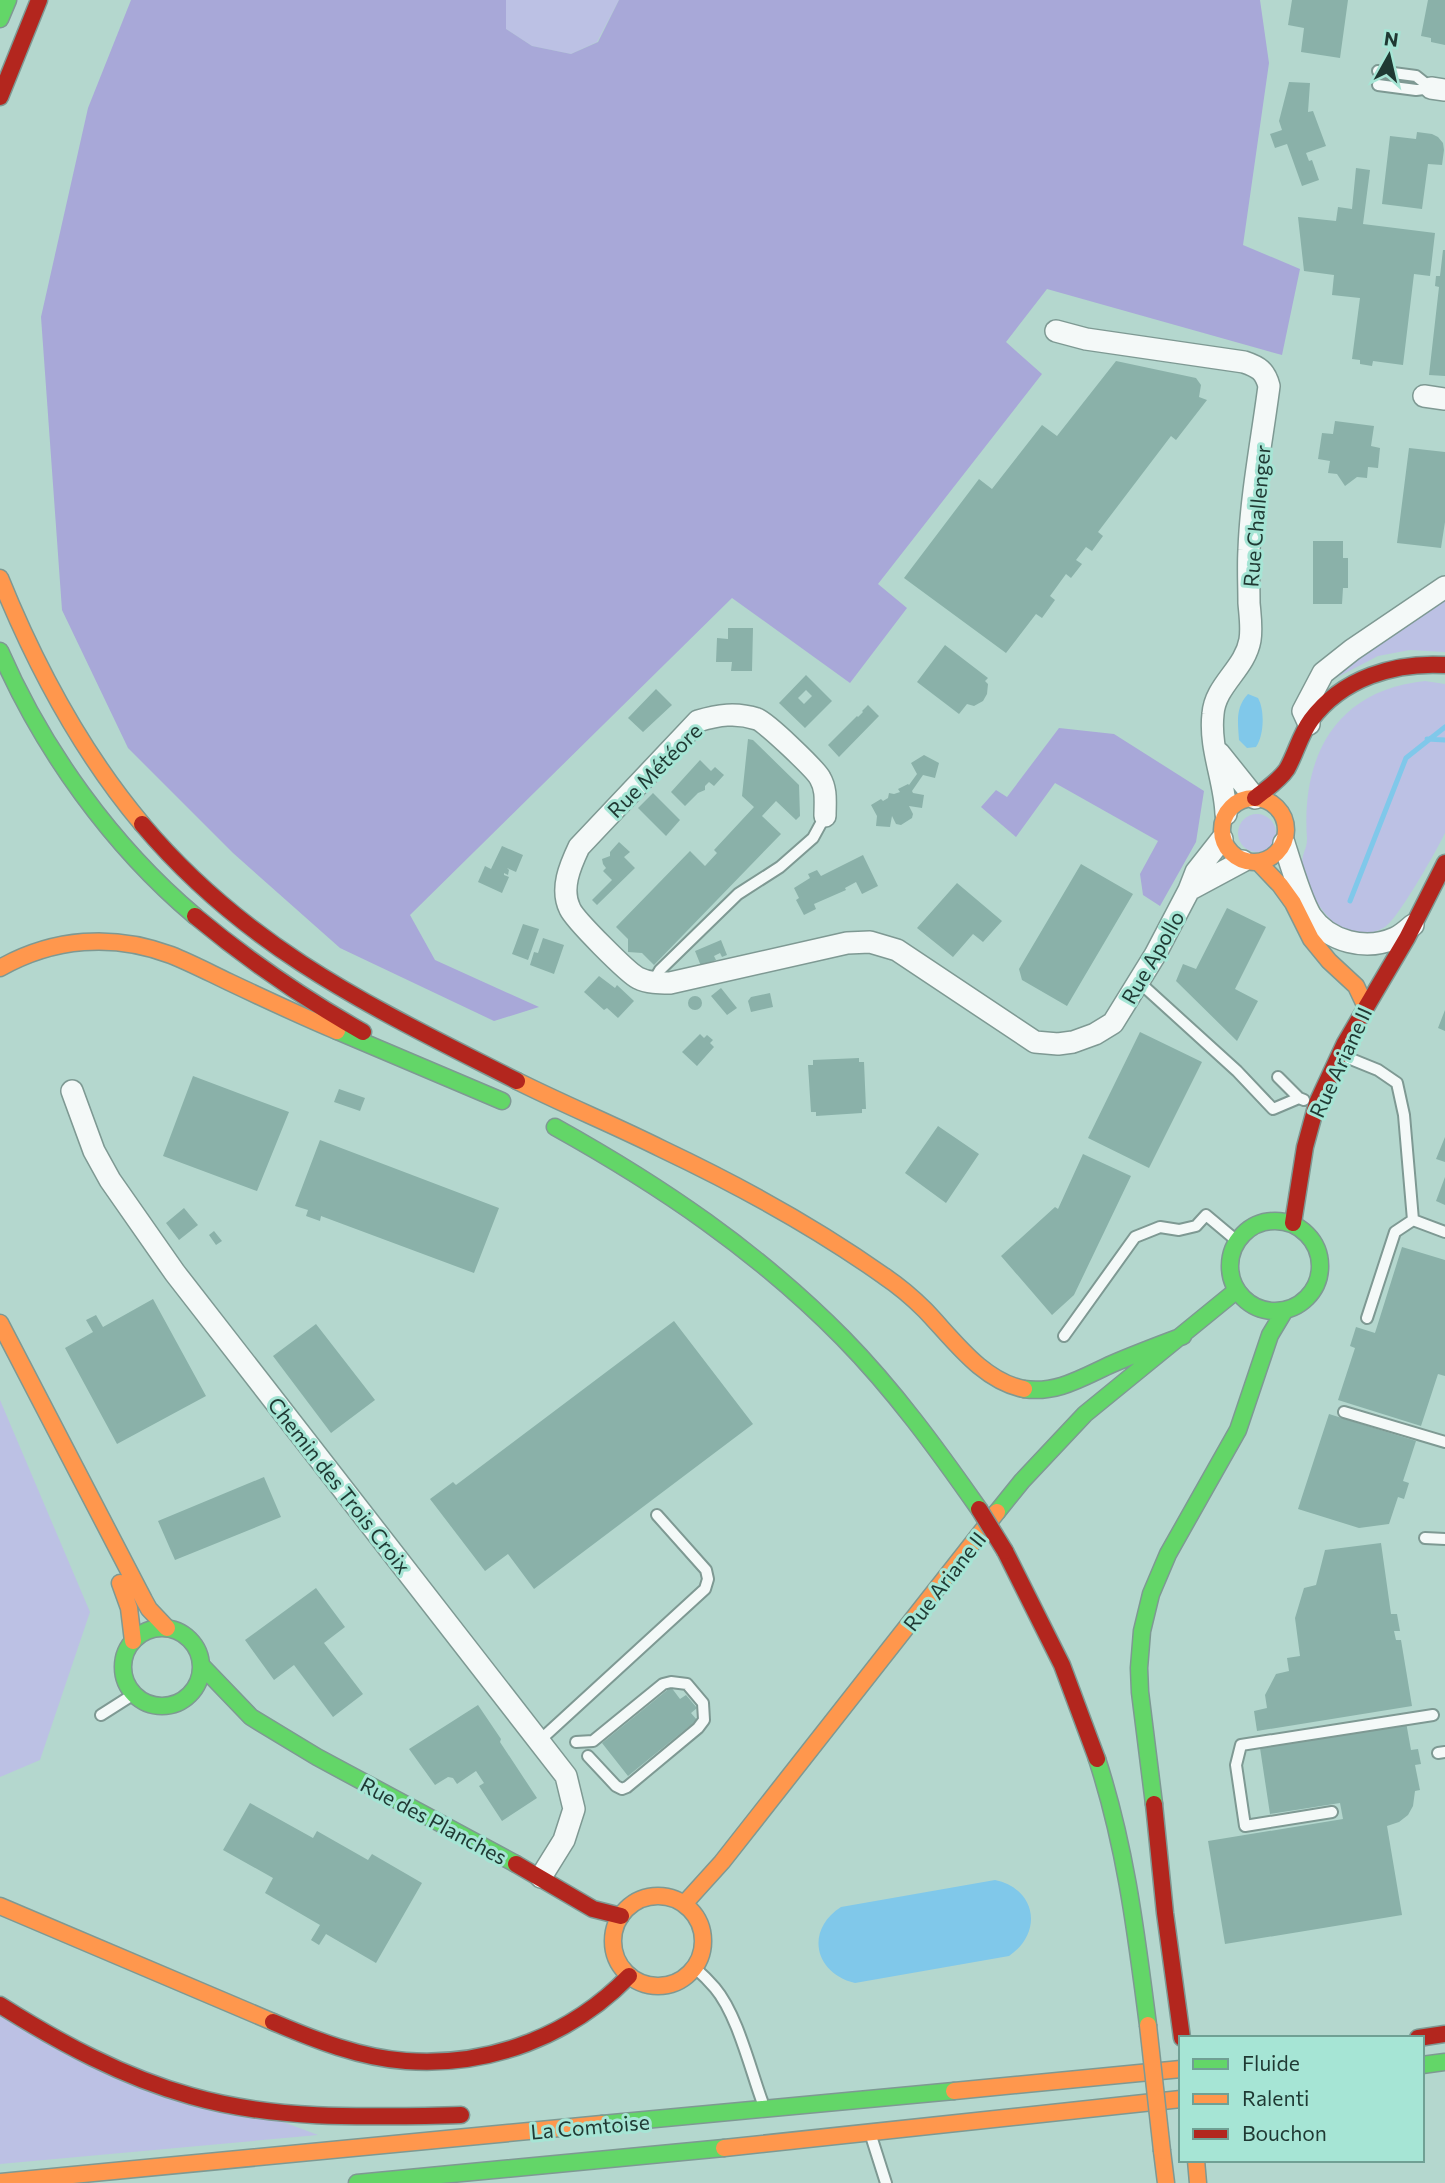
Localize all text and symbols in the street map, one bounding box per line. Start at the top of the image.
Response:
north arrow [1354,21,1424,91]
text: N [1383,26,1400,51]
street label: Rue Challenger [1237,444,1275,588]
street label: Rue Météore [602,718,706,822]
street label: Rue Apollo [1115,906,1189,1008]
street label: Rue Ariane II [1304,1003,1376,1121]
street label: Chemin des Trois Croix [263,1392,417,1578]
street label: Rue Ariane II [898,1526,990,1636]
street label: Rue des Planches [357,1771,511,1869]
legend [1179,2036,1424,2162]
text: Fluide [1242,2050,1300,2075]
text: Ralenti [1242,2085,1309,2110]
street label: La Comtoise [529,2108,651,2144]
text: Bouchon [1242,2120,1327,2145]

